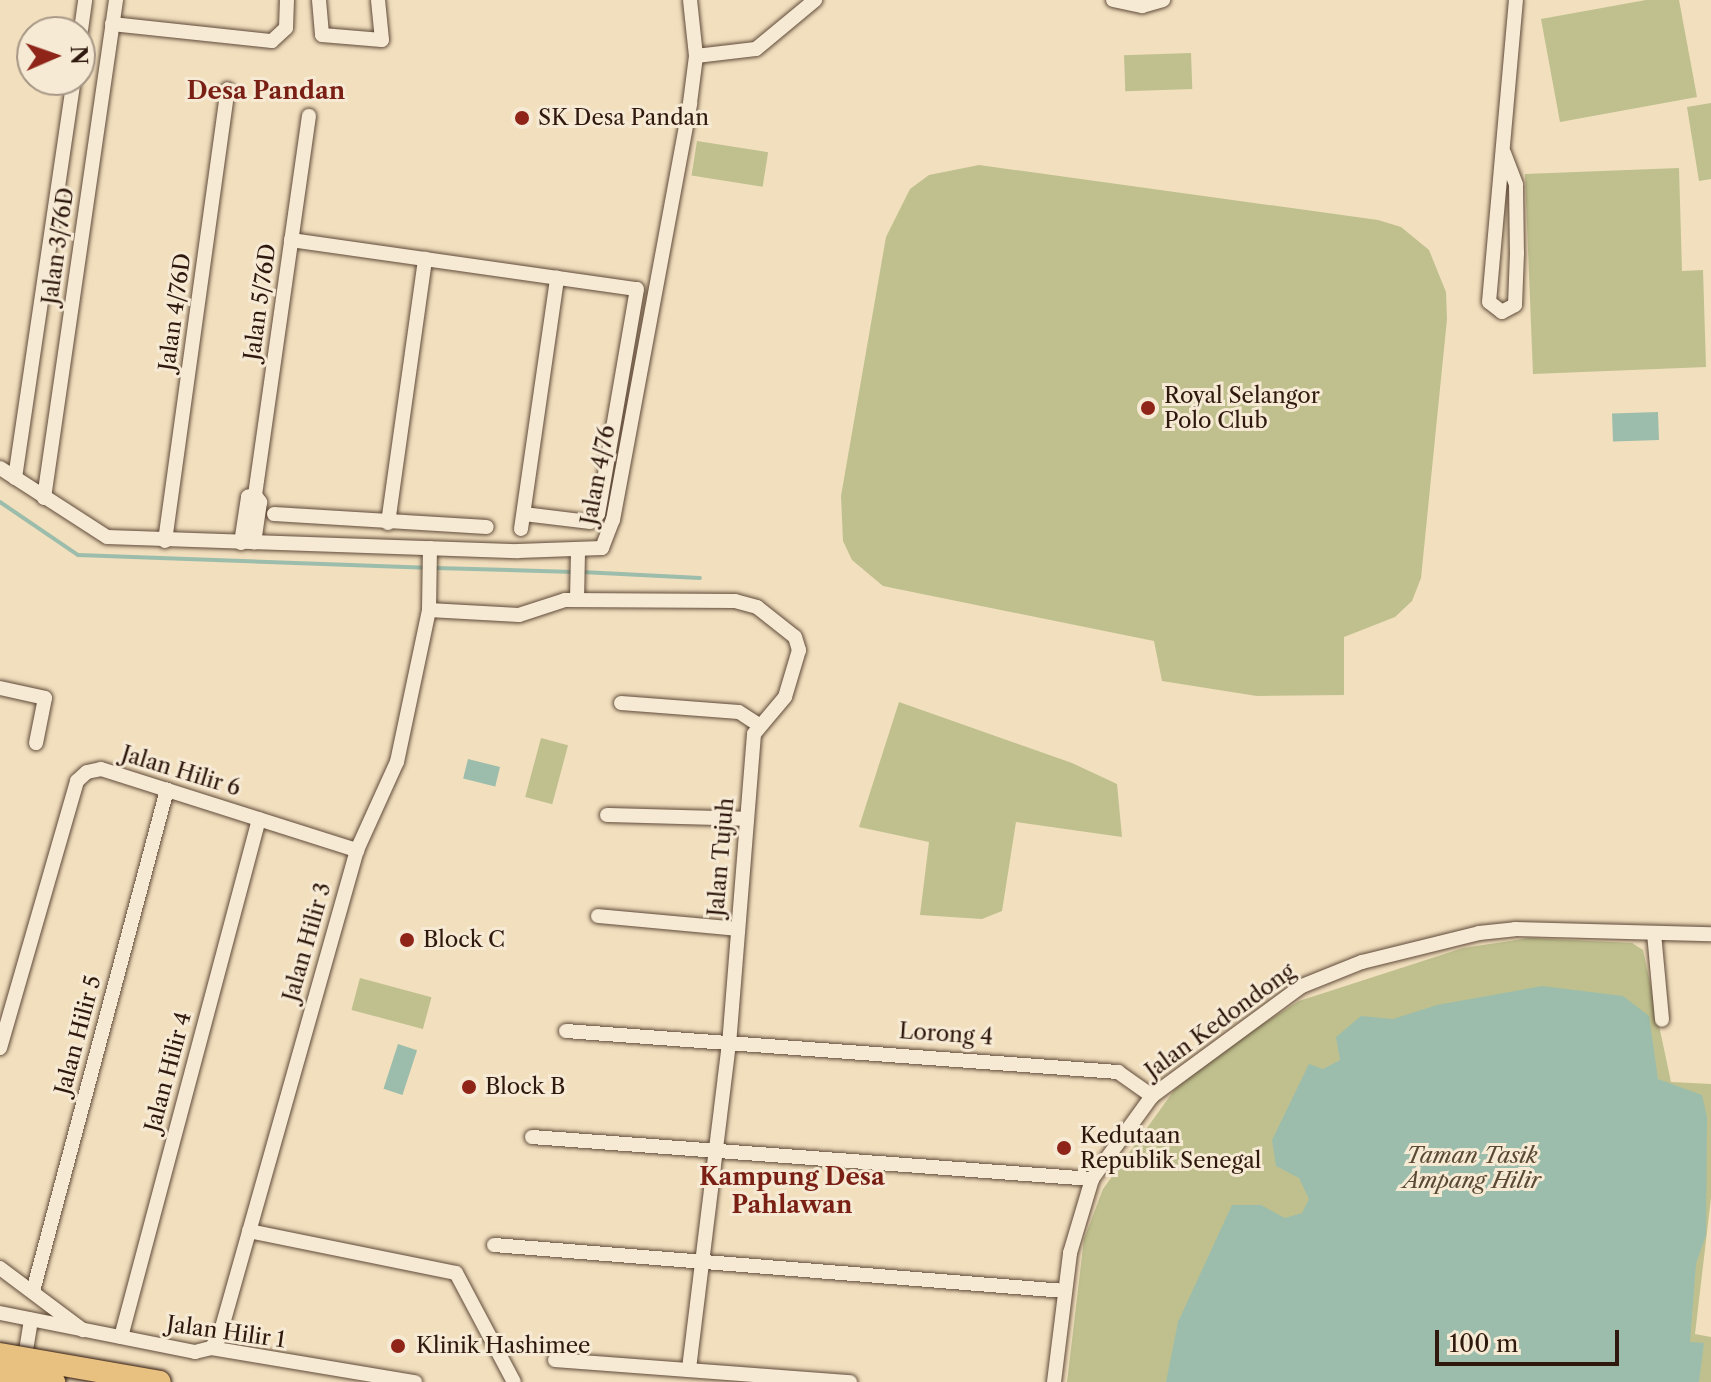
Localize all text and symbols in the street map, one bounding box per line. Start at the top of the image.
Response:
north arrow [16,16,96,96]
text: N [65,45,92,65]
district label: Desa Pandan [187,77,345,105]
place label: SK Desa Pandan [538,105,710,131]
marker: SK Desa Pandan [513,109,531,127]
street label: Jalan 3/76D [37,186,79,306]
street label: Jalan 5/76D [239,242,281,362]
street label: Jalan 4/76D [154,251,196,373]
place label: Royal Selangor Polo Club [1164,382,1320,434]
marker: Royal Selangor Polo Club [1139,399,1157,417]
street label: Jalan 4/76 [575,423,621,527]
street label: Jalan Hilir 6 [118,740,244,802]
street label: Jalan Tujuh [703,796,739,918]
street label: Jalan Hilir 3 [277,879,337,1005]
place label: Block C [423,927,505,953]
marker: Block C [398,931,416,949]
street label: Jalan Kedondong [1140,958,1300,1084]
street label: Jalan Hilir 5 [49,972,107,1098]
street label: Jalan Hilir 4 [139,1009,197,1135]
street label: Lorong 4 [898,1018,994,1050]
place label: Block B [485,1074,566,1100]
marker: Block B [460,1078,478,1096]
place label: Kedutaan Republik Senegal [1080,1122,1262,1174]
marker: Kedutaan Republik Senegal [1055,1139,1073,1157]
park label: Taman Tasik Ampang Hilir [1403,1142,1541,1194]
district label: Kampung Desa Pahlawan [699,1163,885,1219]
street label: Jalan Hilir 1 [165,1311,287,1353]
scale bar [1439,1314,1623,1364]
text: 100 m [1449,1329,1518,1358]
place label: Klinik Hashimee [416,1333,591,1359]
marker: Klinik Hashimee [387,1335,409,1357]

